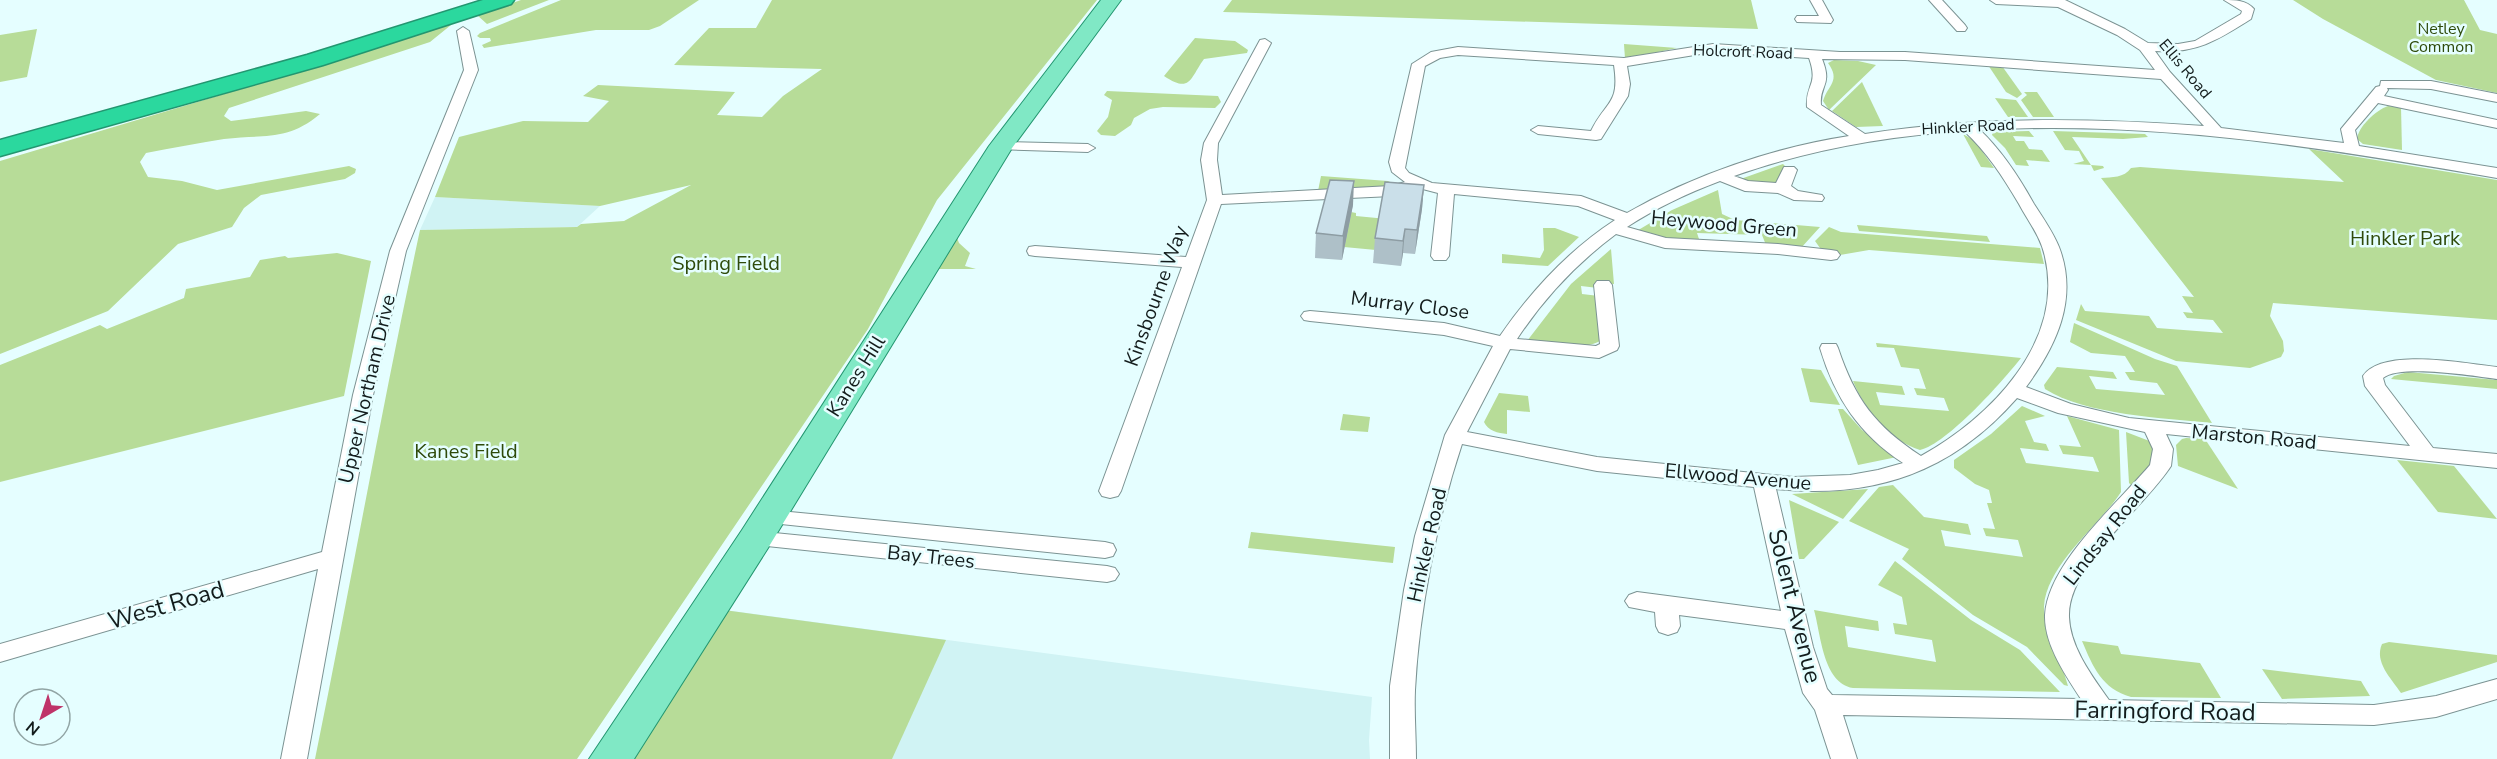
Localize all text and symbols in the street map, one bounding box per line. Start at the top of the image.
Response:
park label: Netley Common [2409,18,2473,58]
street label: Ellis Road [2154,35,2216,103]
street label: Holcroft Road [1693,39,1793,65]
street label: Hinkler Road [1921,114,2015,140]
street label: Heywood Green [1650,204,1798,244]
street label: Kinsbourne Way [1118,221,1194,370]
park label: Hinkler Park [2350,225,2461,252]
park label: Spring Field [672,250,780,277]
street label: Murray Close [1349,284,1471,326]
street label: Upper Northam Drive [332,292,402,486]
street label: Kanes Hill [820,330,892,422]
street label: Marston Road [2190,418,2318,456]
park label: Kanes Field [414,438,518,465]
street label: Ellwood Avenue [1664,457,1812,497]
street label: Lindsay Road [2057,479,2153,591]
street label: Hinkler Road [1401,485,1453,605]
street label: Solent Avenue [1760,526,1830,686]
street label: Bay Trees [886,539,976,575]
street label: West Road [104,573,228,637]
north arrow [12,687,72,747]
street label: Farringford Road [2074,693,2256,729]
text: N [22,716,45,740]

